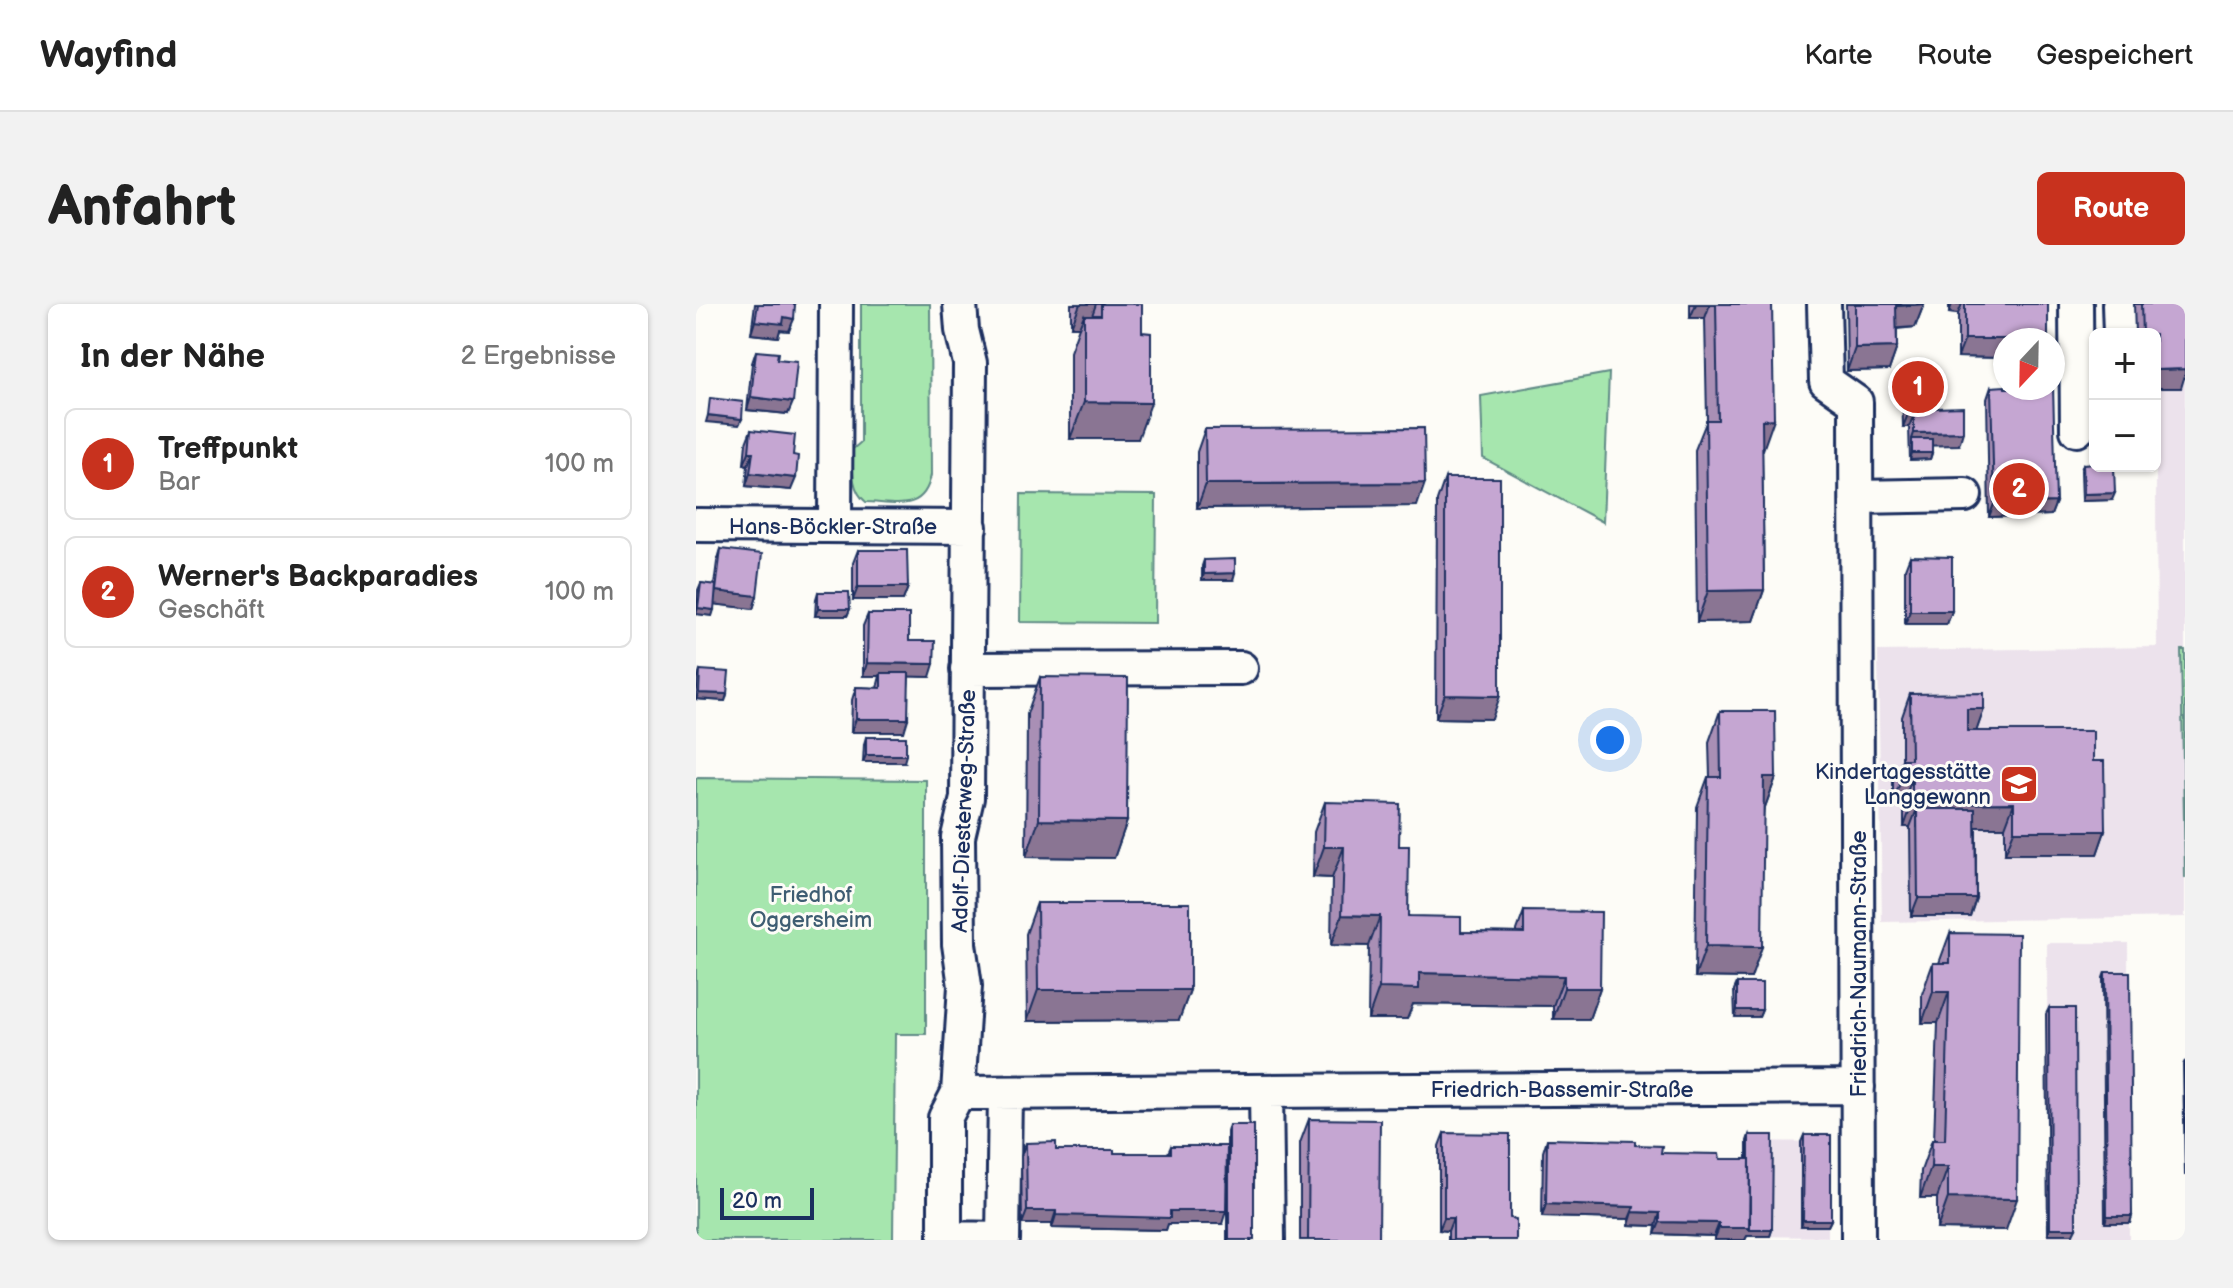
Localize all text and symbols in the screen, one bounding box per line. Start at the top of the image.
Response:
text: Wayfind [40,33,178,78]
text: Karte [1804,39,1873,72]
text: Route [1917,39,1992,72]
text: Gespeichert [2036,39,2193,72]
button: Route [2037,172,2185,245]
text: Anfahrt [48,175,236,242]
north arrow [1993,328,2065,400]
map controls [2089,328,2161,472]
button: + [2089,328,2161,400]
text: In der Nähe [80,336,265,377]
text: 2 Ergebnisse [461,341,616,372]
pin: 1 [1892,357,1944,417]
button: − [2089,400,2161,472]
text: Treffpunkt [158,431,298,467]
text: 1 [103,449,113,480]
text: 100 m [545,449,614,480]
pin: 2 [1993,459,2045,519]
text: Bar [158,467,200,498]
street label: Hans-Böckler-Straße [729,514,937,541]
text: Werner's Backparadies [158,559,478,595]
text: 2 [100,577,116,608]
text: 100 m [545,577,614,608]
text: Geschäft [158,595,265,626]
street label: Adolf-Diesterweg-Straße [947,689,982,933]
your location [1590,720,1630,760]
place label: Kindertagesstätte Langgewann [1815,759,1991,811]
school or university icon: Kindertagesstätte Langgewann [1998,763,2040,805]
street label: Friedrich-Naumann-Straße [1846,831,1873,1097]
park label: Friedhof Oggersheim [750,882,872,934]
street label: Friedrich-Bassemir-Straße [1430,1077,1694,1104]
scale bar [720,1184,814,1220]
text: 20 m [732,1188,782,1215]

